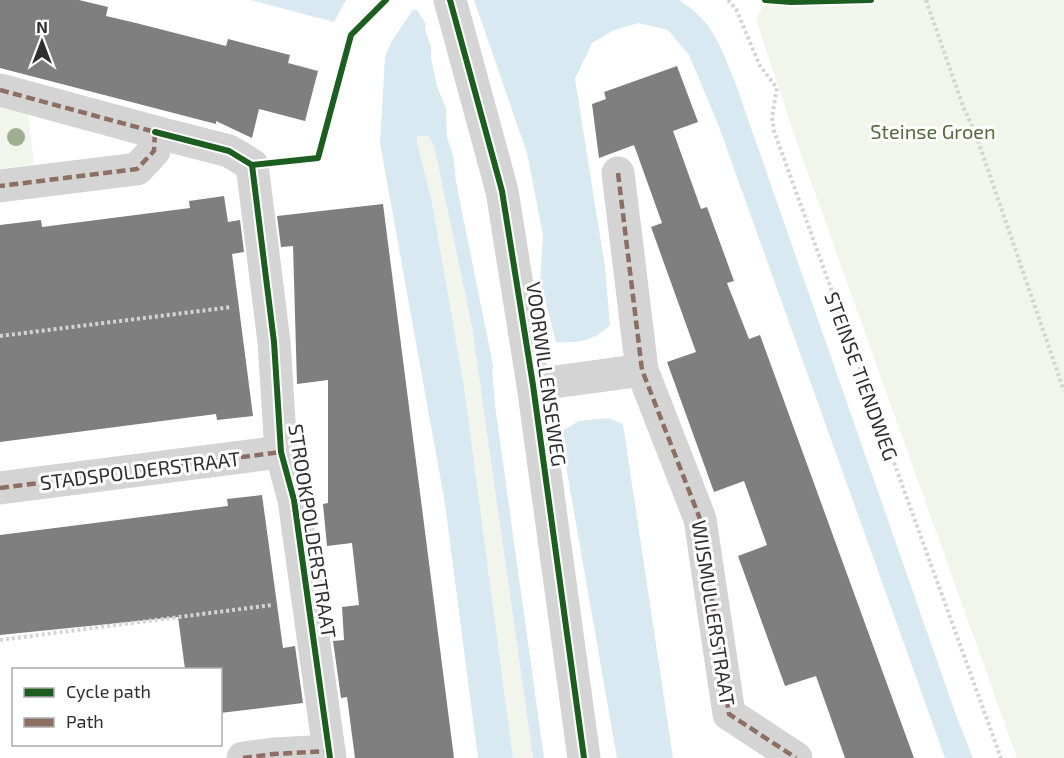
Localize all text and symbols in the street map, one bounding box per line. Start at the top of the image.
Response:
north arrow [12,12,72,72]
text: N [36,17,48,36]
park label: Steinse Groen [870,119,996,143]
street label: VOORWILLENSEWEG [522,280,572,468]
street label: STEINSE TIENDWEG [820,288,904,464]
street label: STROOKPOLDERSTRAAT [284,422,342,640]
street label: STADSPOLDERSTRAAT [39,446,242,494]
street label: WIJSMULLERSTRAAT [687,518,741,708]
legend [12,668,222,746]
text: Cycle path [66,680,151,702]
text: Path [66,710,104,732]

